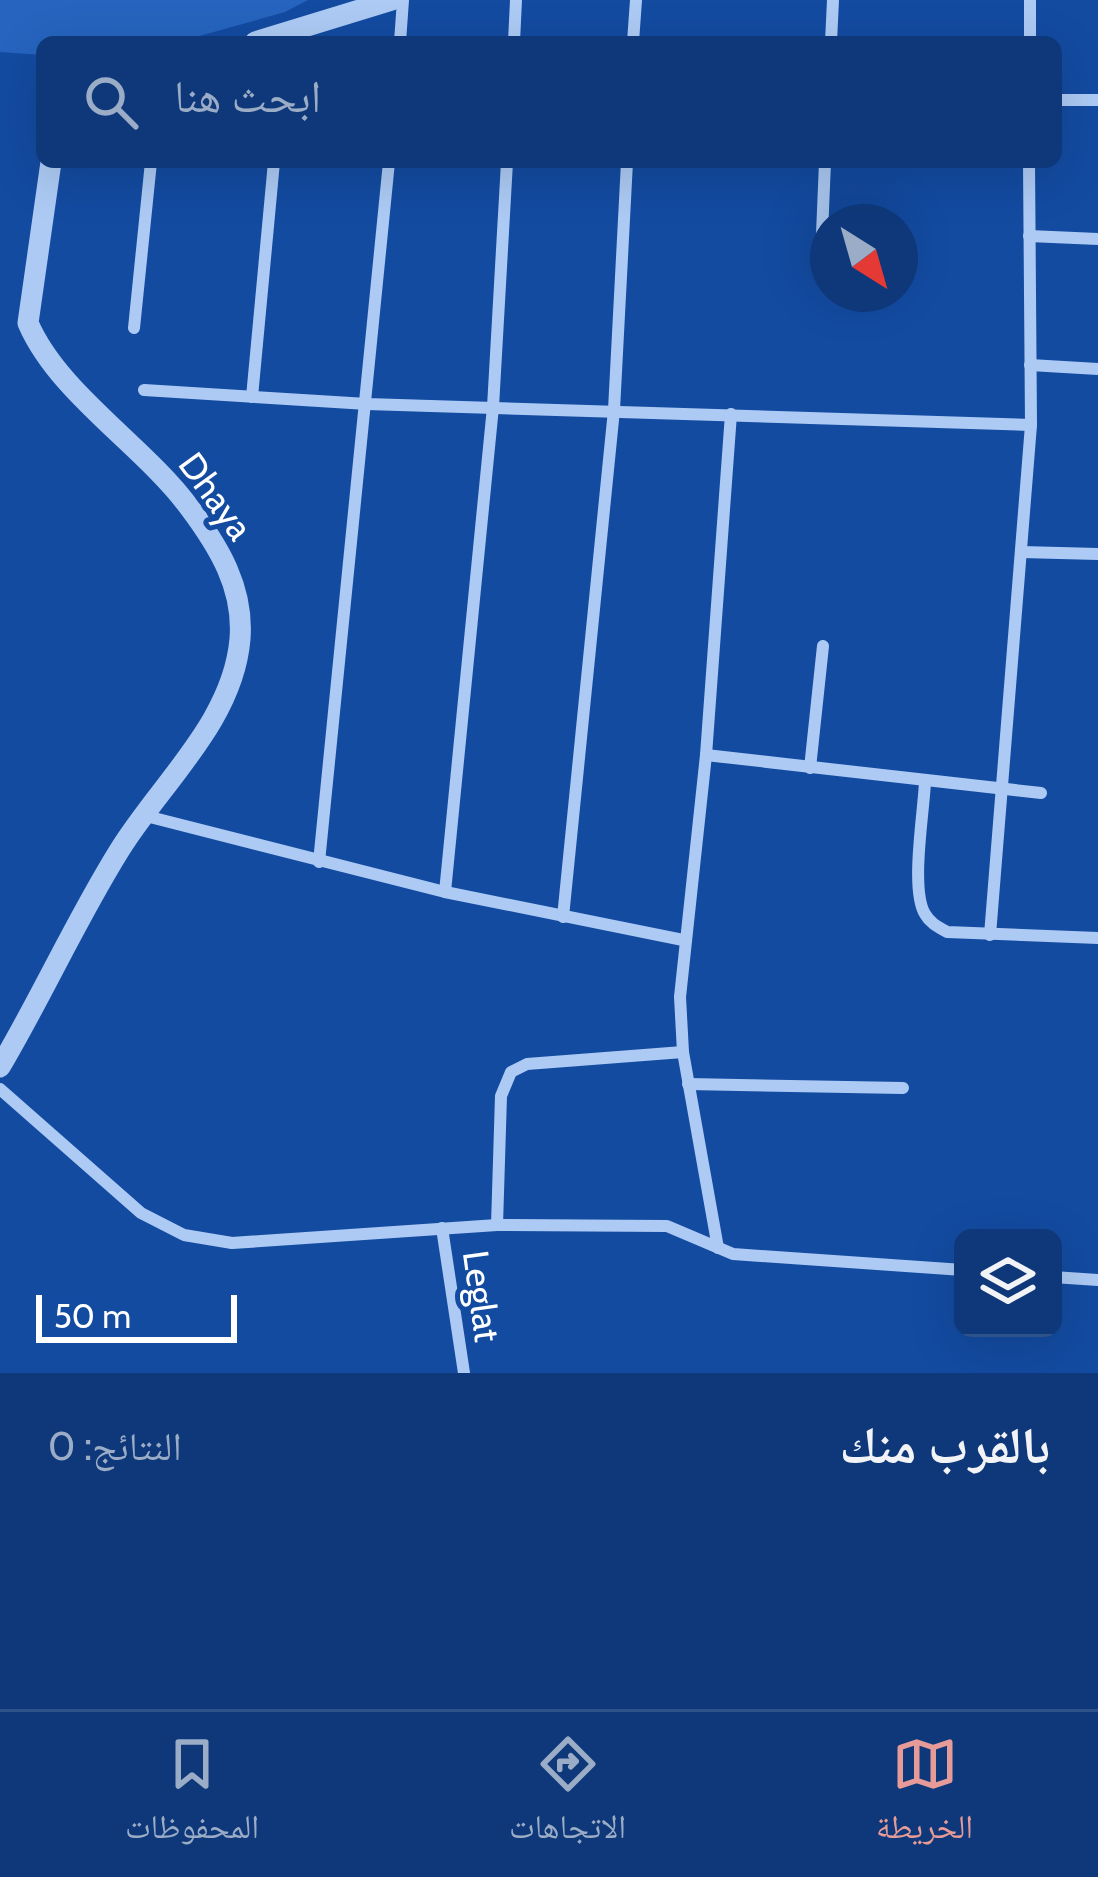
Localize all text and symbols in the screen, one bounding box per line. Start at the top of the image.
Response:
search box [36,36,1062,168]
icon: search [78,69,144,135]
text: ابحث هنا [174,69,321,123]
north arrow [810,204,918,312]
street label: Dhaya [170,444,262,548]
map controls [954,1229,1062,1337]
button: layers [954,1229,1062,1337]
street label: Leglat [454,1248,510,1344]
scale bar [36,1289,237,1342]
text: 50 m [54,1296,131,1336]
text: بالقرب منك [839,1414,1050,1476]
text: النتائج: 0 [48,1422,182,1470]
tab: المحفوظات [125,1731,259,1859]
tab: الاتجاهات [509,1731,626,1859]
tab: الخريطة [876,1731,973,1859]

